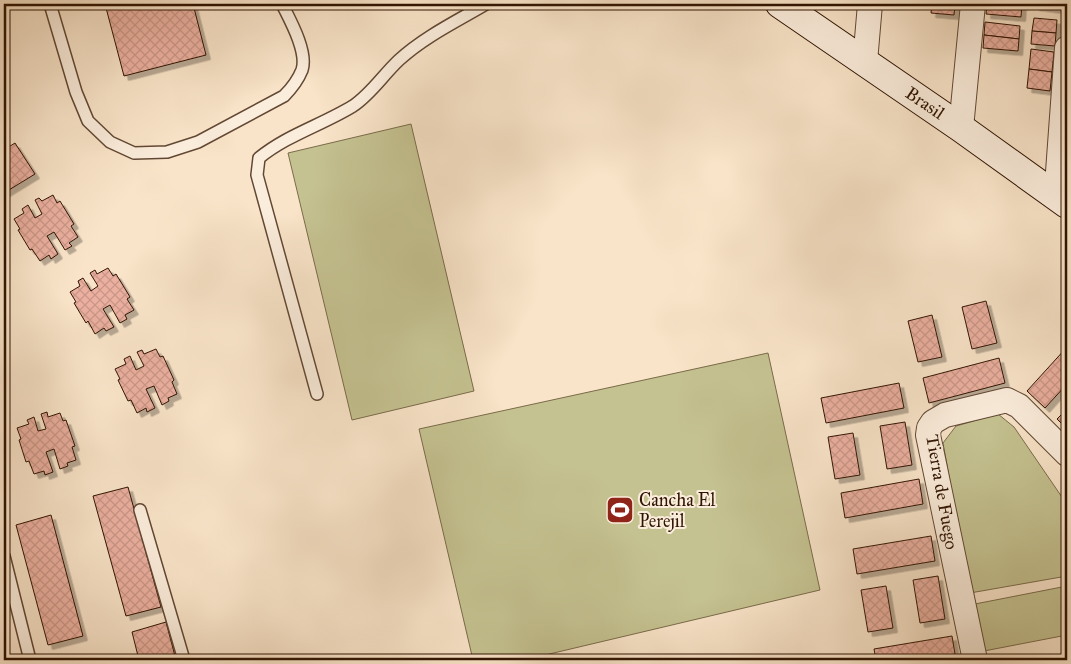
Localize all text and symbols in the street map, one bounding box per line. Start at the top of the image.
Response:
street label: Brasil [901,82,949,124]
street label: Tierra de Fuego [920,433,963,551]
place label: Cancha El Perejil [639,489,716,532]
sports icon: Cancha El Perejil [605,495,635,525]

